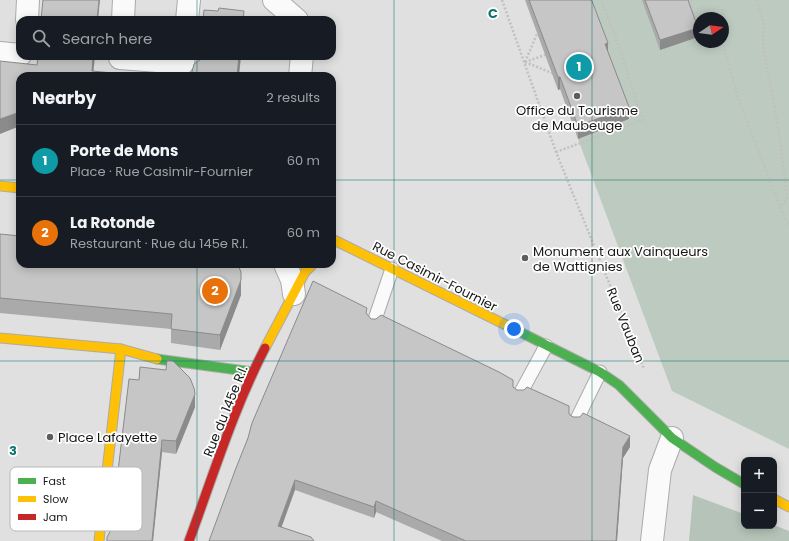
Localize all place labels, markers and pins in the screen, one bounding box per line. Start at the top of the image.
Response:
pin: 1 [566,52,592,82]
marker: Office du Tourisme de Maubeuge [572,91,582,101]
place label: Office du Tourisme de Maubeuge [516,101,638,135]
place label: Monument aux Vainqueurs de Wattignies [533,242,708,276]
marker: Monument aux Vainqueurs de Wattignies [520,253,530,263]
pin: 2 [202,276,228,306]
place label: Place Lafayette [58,428,157,447]
marker: Place Lafayette [45,432,55,442]

